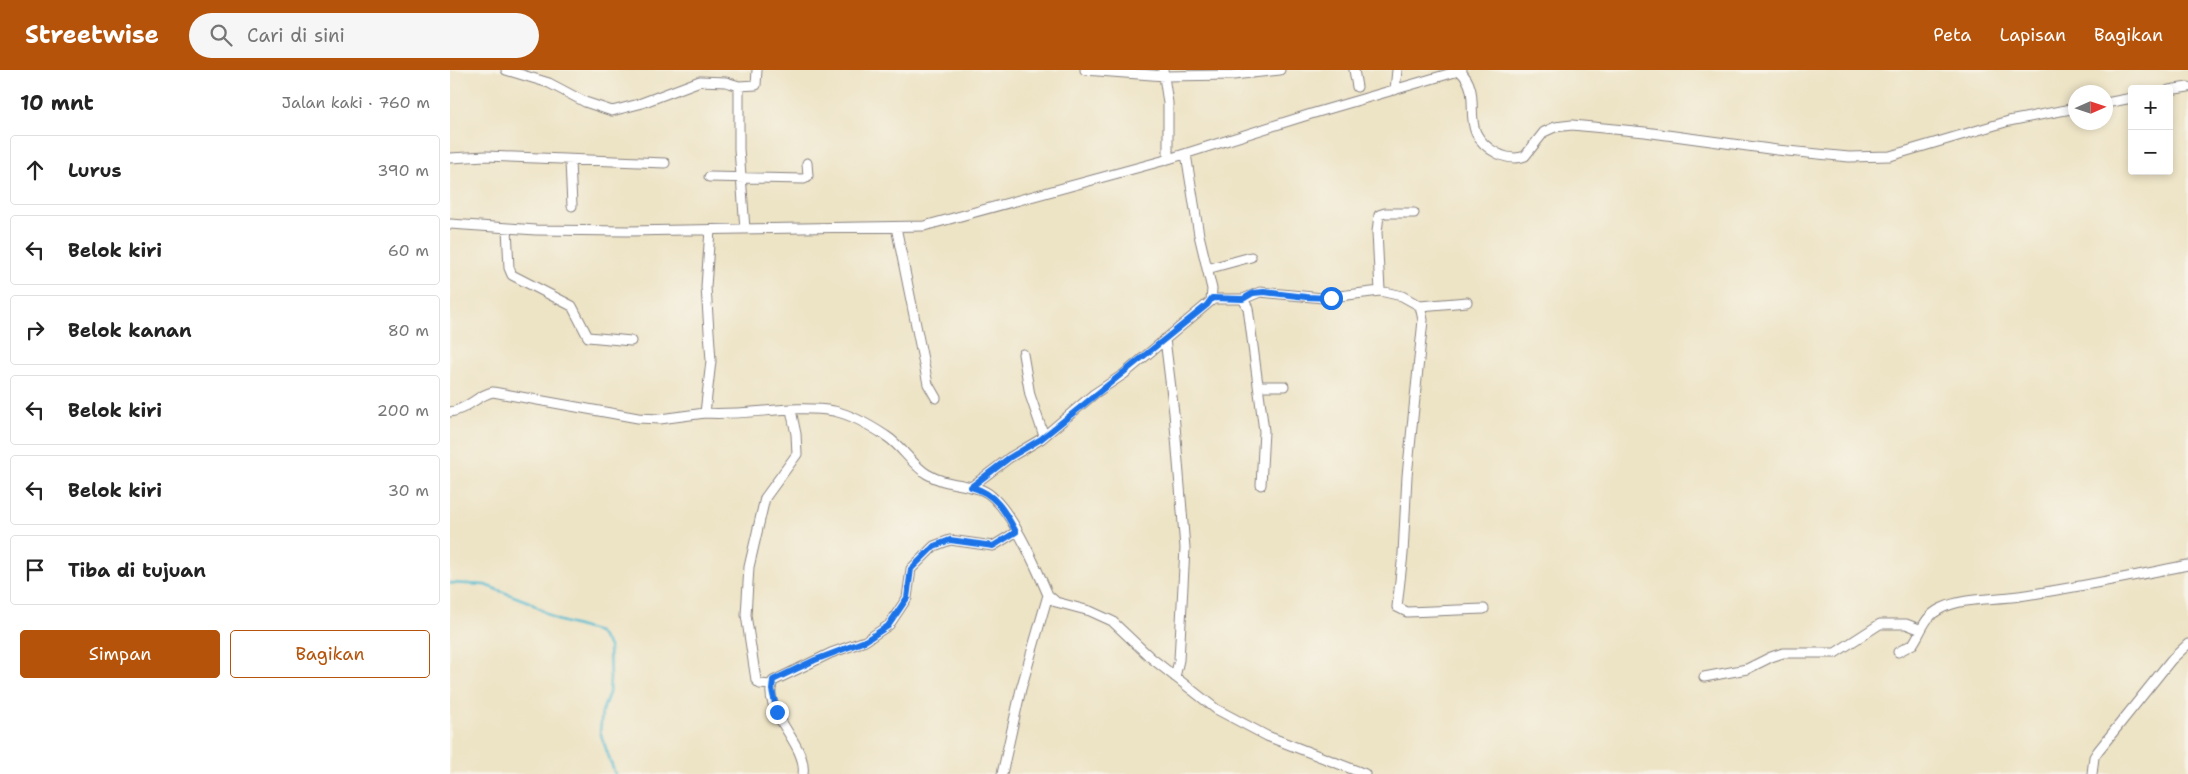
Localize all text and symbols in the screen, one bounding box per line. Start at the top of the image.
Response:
search box [189,13,539,58]
text: Streetwise [25,19,159,51]
icon: search [207,21,235,49]
text: Cari di sini [247,23,345,48]
text: Peta [1933,23,1972,47]
text: Lapisan [2000,23,2066,47]
text: Bagikan [2094,23,2163,47]
north arrow [2068,85,2113,130]
map controls [2128,85,2173,175]
button: + [2128,85,2173,130]
text: 10 mnt [20,89,94,117]
text: Jalan kaki · 760 m [282,92,430,113]
button: − [2128,130,2173,175]
icon: ahead [21,156,49,184]
text: Lurus [68,158,122,183]
text: 390 m [377,160,429,181]
icon: left [21,236,49,264]
text: Belok kiri [68,238,162,263]
text: 60 m [388,240,429,261]
route start [1320,287,1343,310]
icon: right [21,316,49,344]
text: Belok kanan [68,318,192,343]
text: 80 m [388,320,429,341]
icon: left [21,396,49,424]
text: Belok kiri [68,398,162,423]
text: 200 m [377,400,429,421]
icon: left [21,476,49,504]
text: Belok kiri [68,478,162,503]
text: 30 m [388,480,429,501]
icon: arrive [21,556,49,584]
text: Tiba di tujuan [68,558,206,583]
button: Simpan [20,630,220,678]
button: Bagikan [230,630,430,678]
route end [766,701,789,724]

